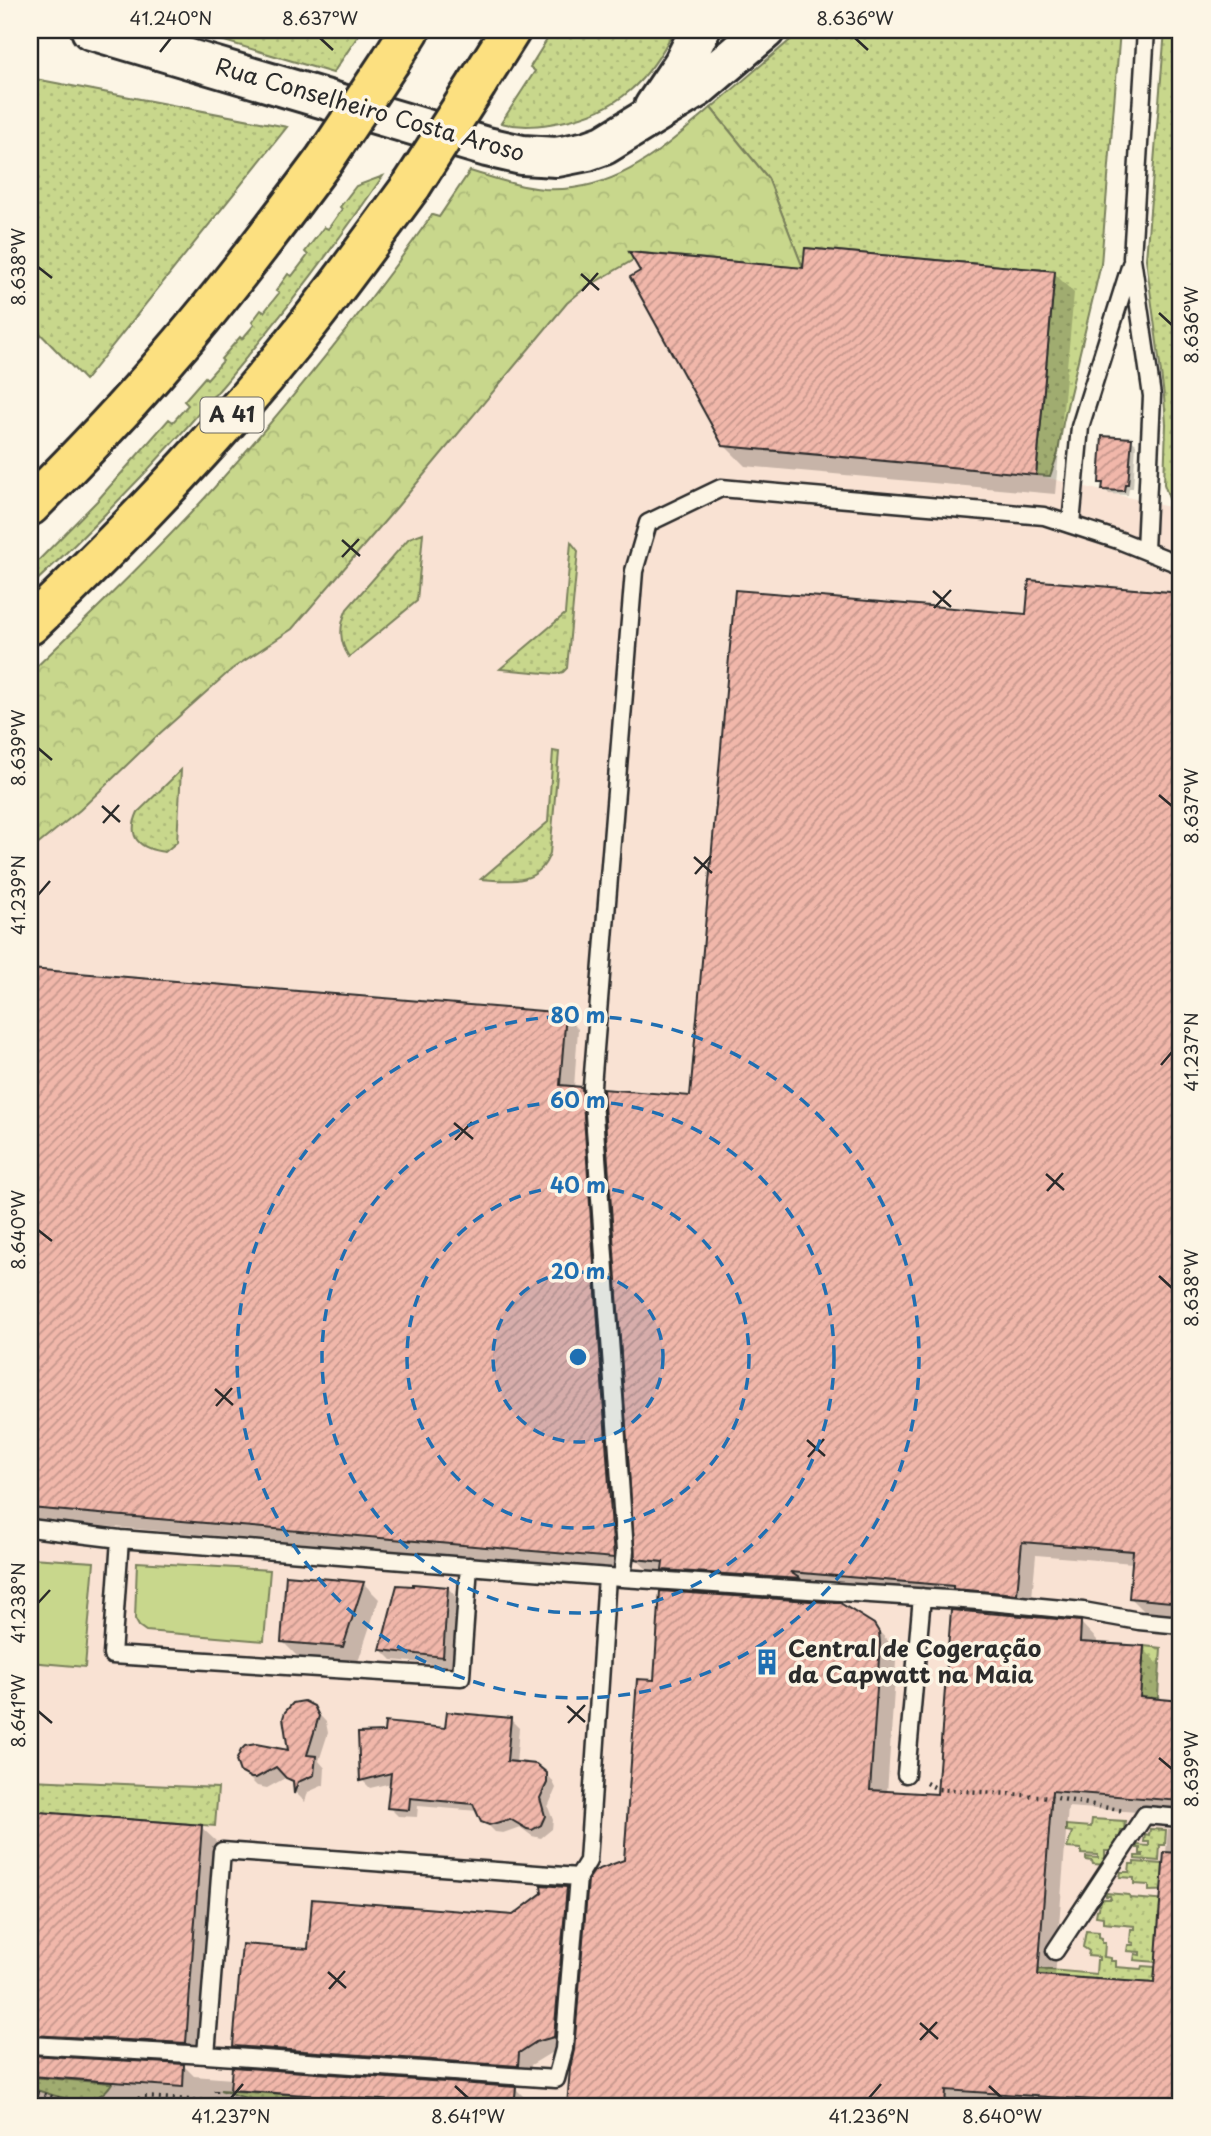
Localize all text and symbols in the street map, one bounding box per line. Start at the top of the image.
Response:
text: 41.240°N [130,4,212,31]
text: 8.637°W [282,4,358,31]
text: 8.636°W [816,4,894,31]
street label: Rua Conselheiro Costa Aroso [212,48,529,170]
text: 8.638°W [4,227,31,306]
text: 8.636°W [1177,286,1204,364]
road number: A 41 [201,398,264,432]
text: 8.639°W [4,709,31,786]
text: 8.637°W [1177,768,1204,844]
text: 41.239°N [4,855,31,935]
text: 80 m [551,998,605,1030]
text: 41.237°N [1177,1012,1204,1092]
text: 60 m [550,1083,606,1115]
text: 40 m [550,1168,606,1200]
text: 8.640°W [4,1190,31,1270]
text: 8.638°W [1177,1248,1204,1327]
text: 20 m [551,1254,605,1286]
centre of rings [566,1345,590,1369]
text: 41.238°N [4,1562,31,1644]
place label: Central de Cogeração da Capwatt na Maia [788,1630,1041,1691]
building icon: Central de Cogeração da Capwatt na Maia [752,1647,782,1677]
text: 8.641°W [4,1674,31,1748]
text: 8.639°W [1177,1730,1204,1807]
text: 41.237°N [191,2102,271,2129]
text: 8.641°W [431,2102,505,2129]
text: 41.236°N [828,2102,910,2129]
text: 8.640°W [962,2102,1042,2129]

